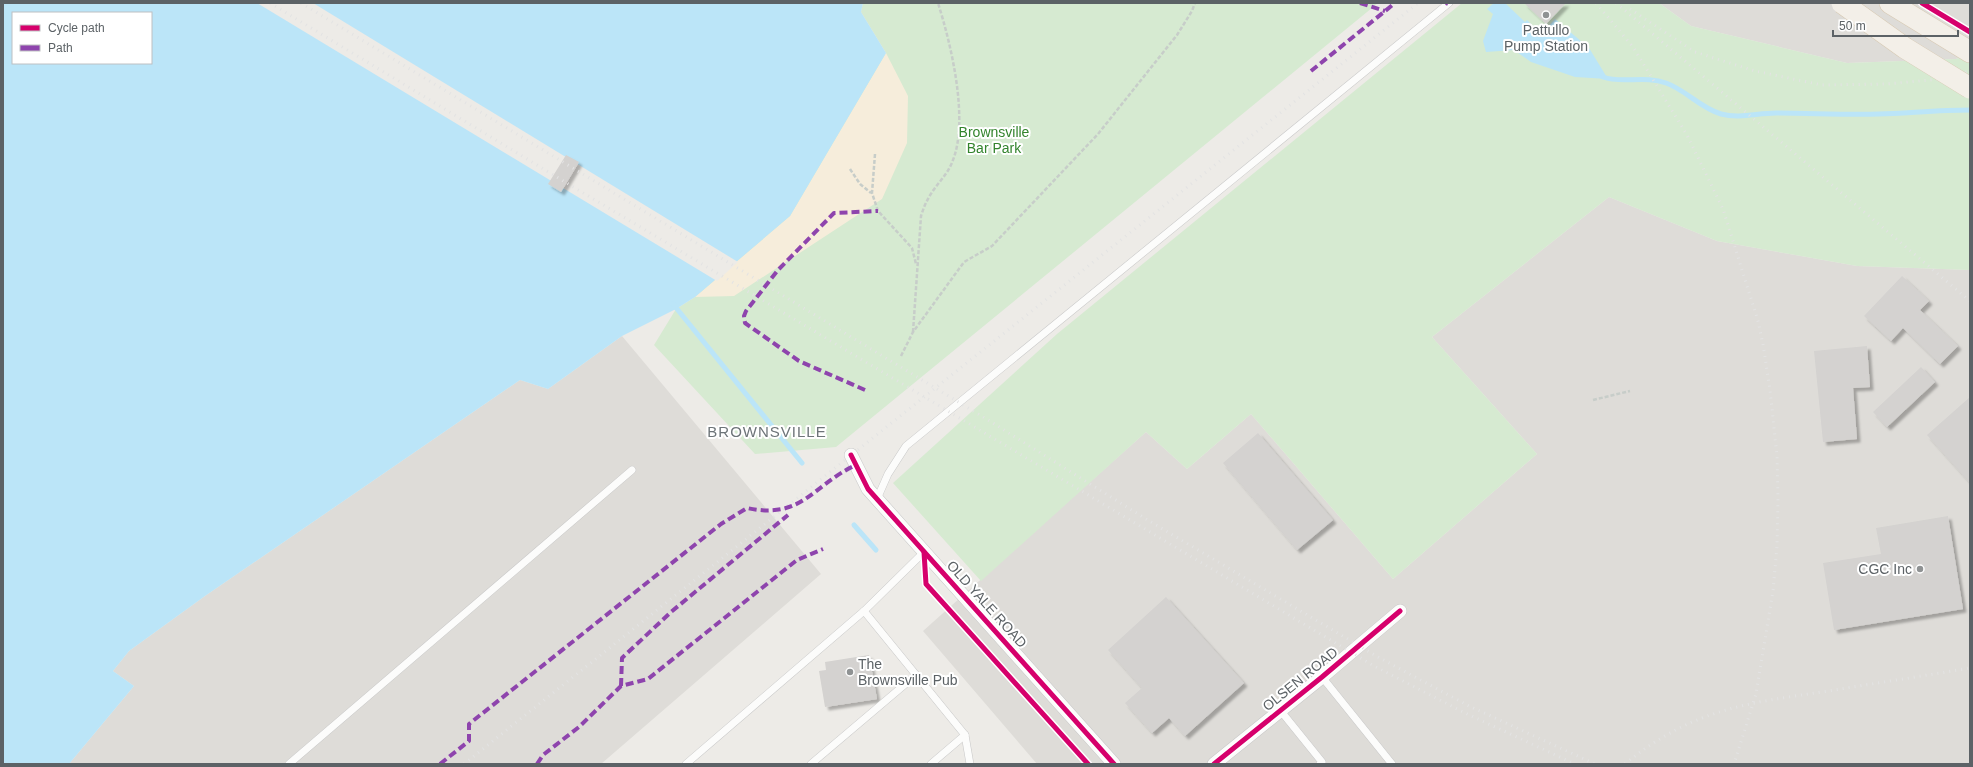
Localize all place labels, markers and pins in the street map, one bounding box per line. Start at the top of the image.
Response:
marker: Pattullo Pump Station [1541,10,1551,20]
place label: Pattullo Pump Station [1504,22,1588,54]
place label: CGC Inc [1858,561,1912,577]
marker: CGC Inc [1915,564,1925,574]
place label: The Brownsville Pub [858,656,958,688]
marker: The Brownsville Pub [845,667,855,677]

